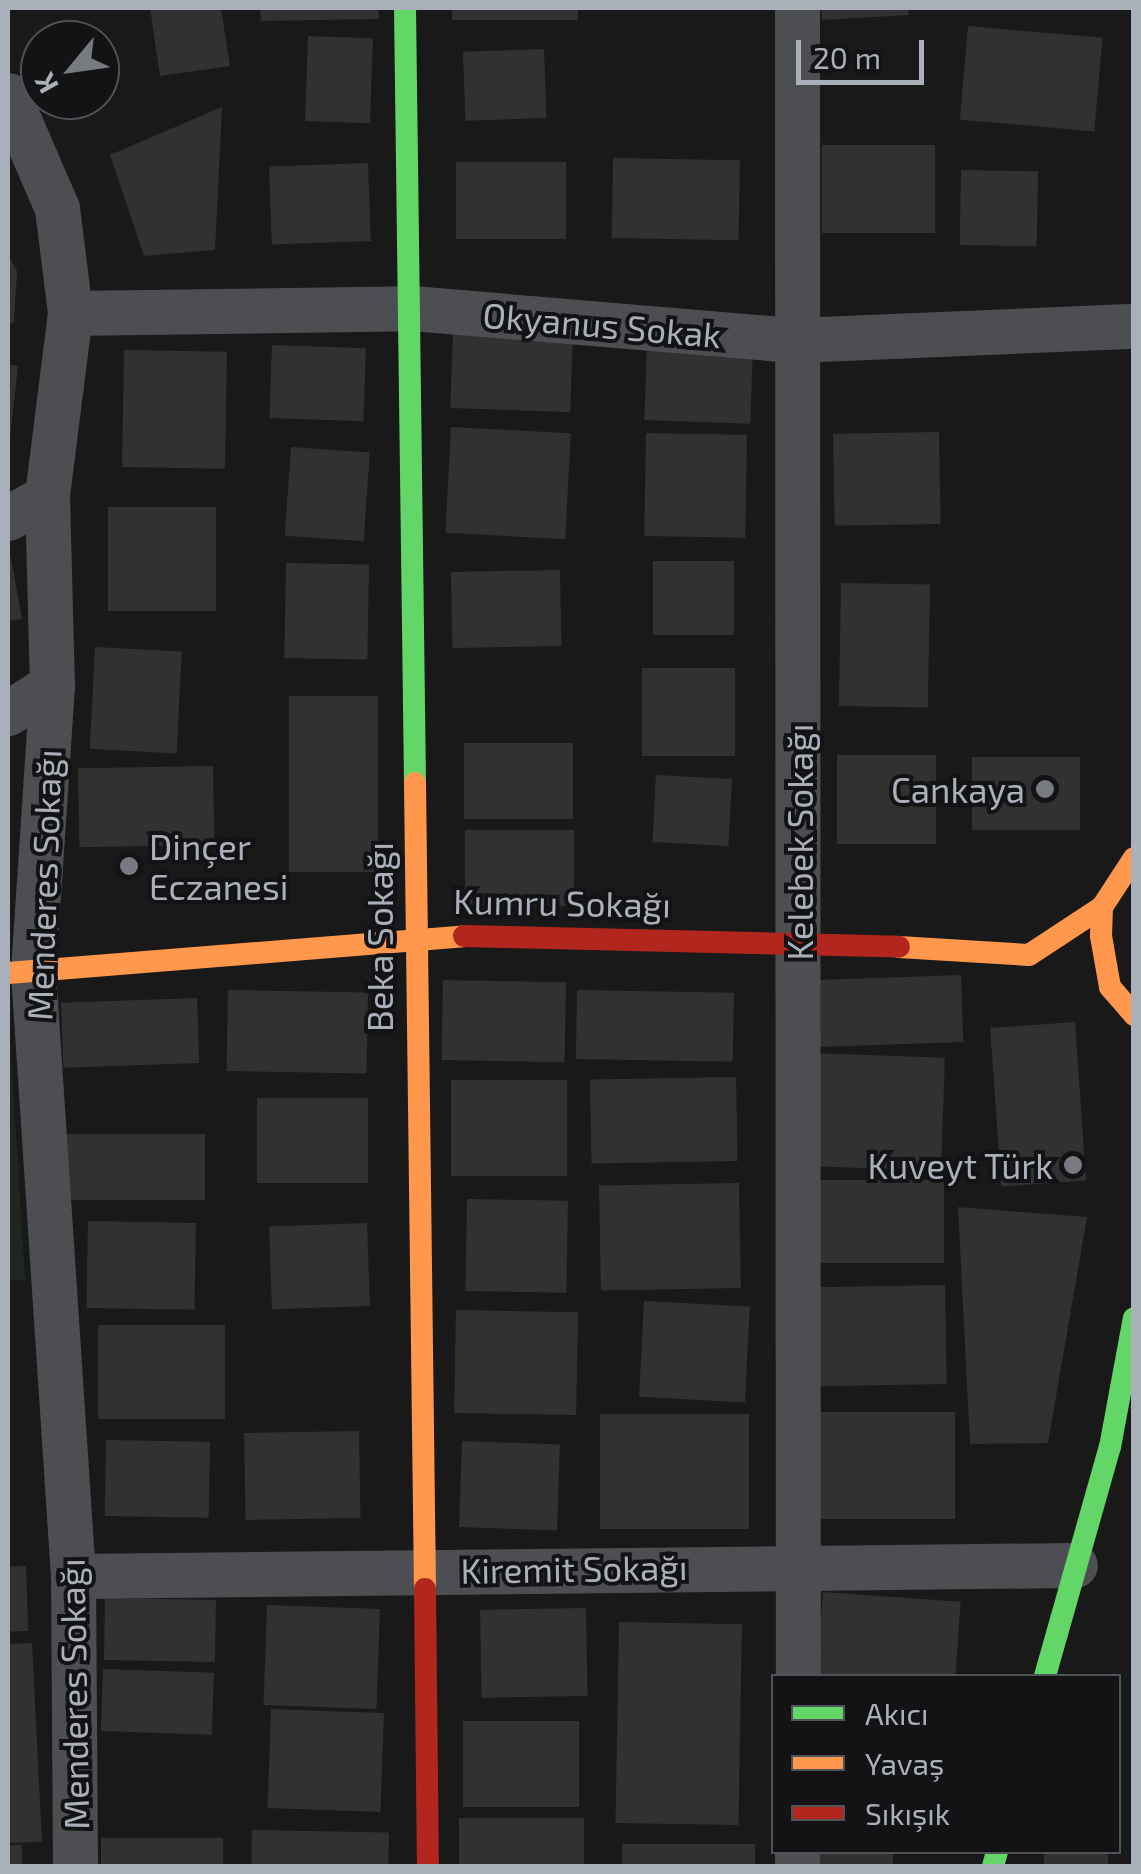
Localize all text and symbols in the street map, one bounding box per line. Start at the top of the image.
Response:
north arrow [20,20,120,120]
scale bar [801,20,928,82]
text: 20 m [813,39,881,75]
text: K [26,68,65,100]
street label: Okyanus Sokak [481,293,723,355]
street label: Kelebek Sokağı [778,723,820,961]
street label: Menderes Sokağı [17,749,69,1021]
place label: Cankaya [891,768,1025,810]
marker: Cankaya [1034,778,1056,800]
place label: Dinçer Eczanesi [149,825,288,907]
street label: Beka Sokağı [358,842,400,1032]
marker: Dinçer Eczanesi [118,855,140,877]
street label: Kumru Sokağı [453,879,671,925]
place label: Kuveyt Türk [867,1144,1053,1186]
marker: Kuveyt Türk [1062,1154,1084,1176]
street label: Kiremit Sokağı [460,1545,688,1591]
street label: Menderes Sokağı [50,1558,96,1830]
legend [771,1674,1121,1854]
text: Akıcı [865,1695,929,1731]
text: Yavaş [865,1745,944,1781]
text: Sıkışık [865,1795,950,1831]

